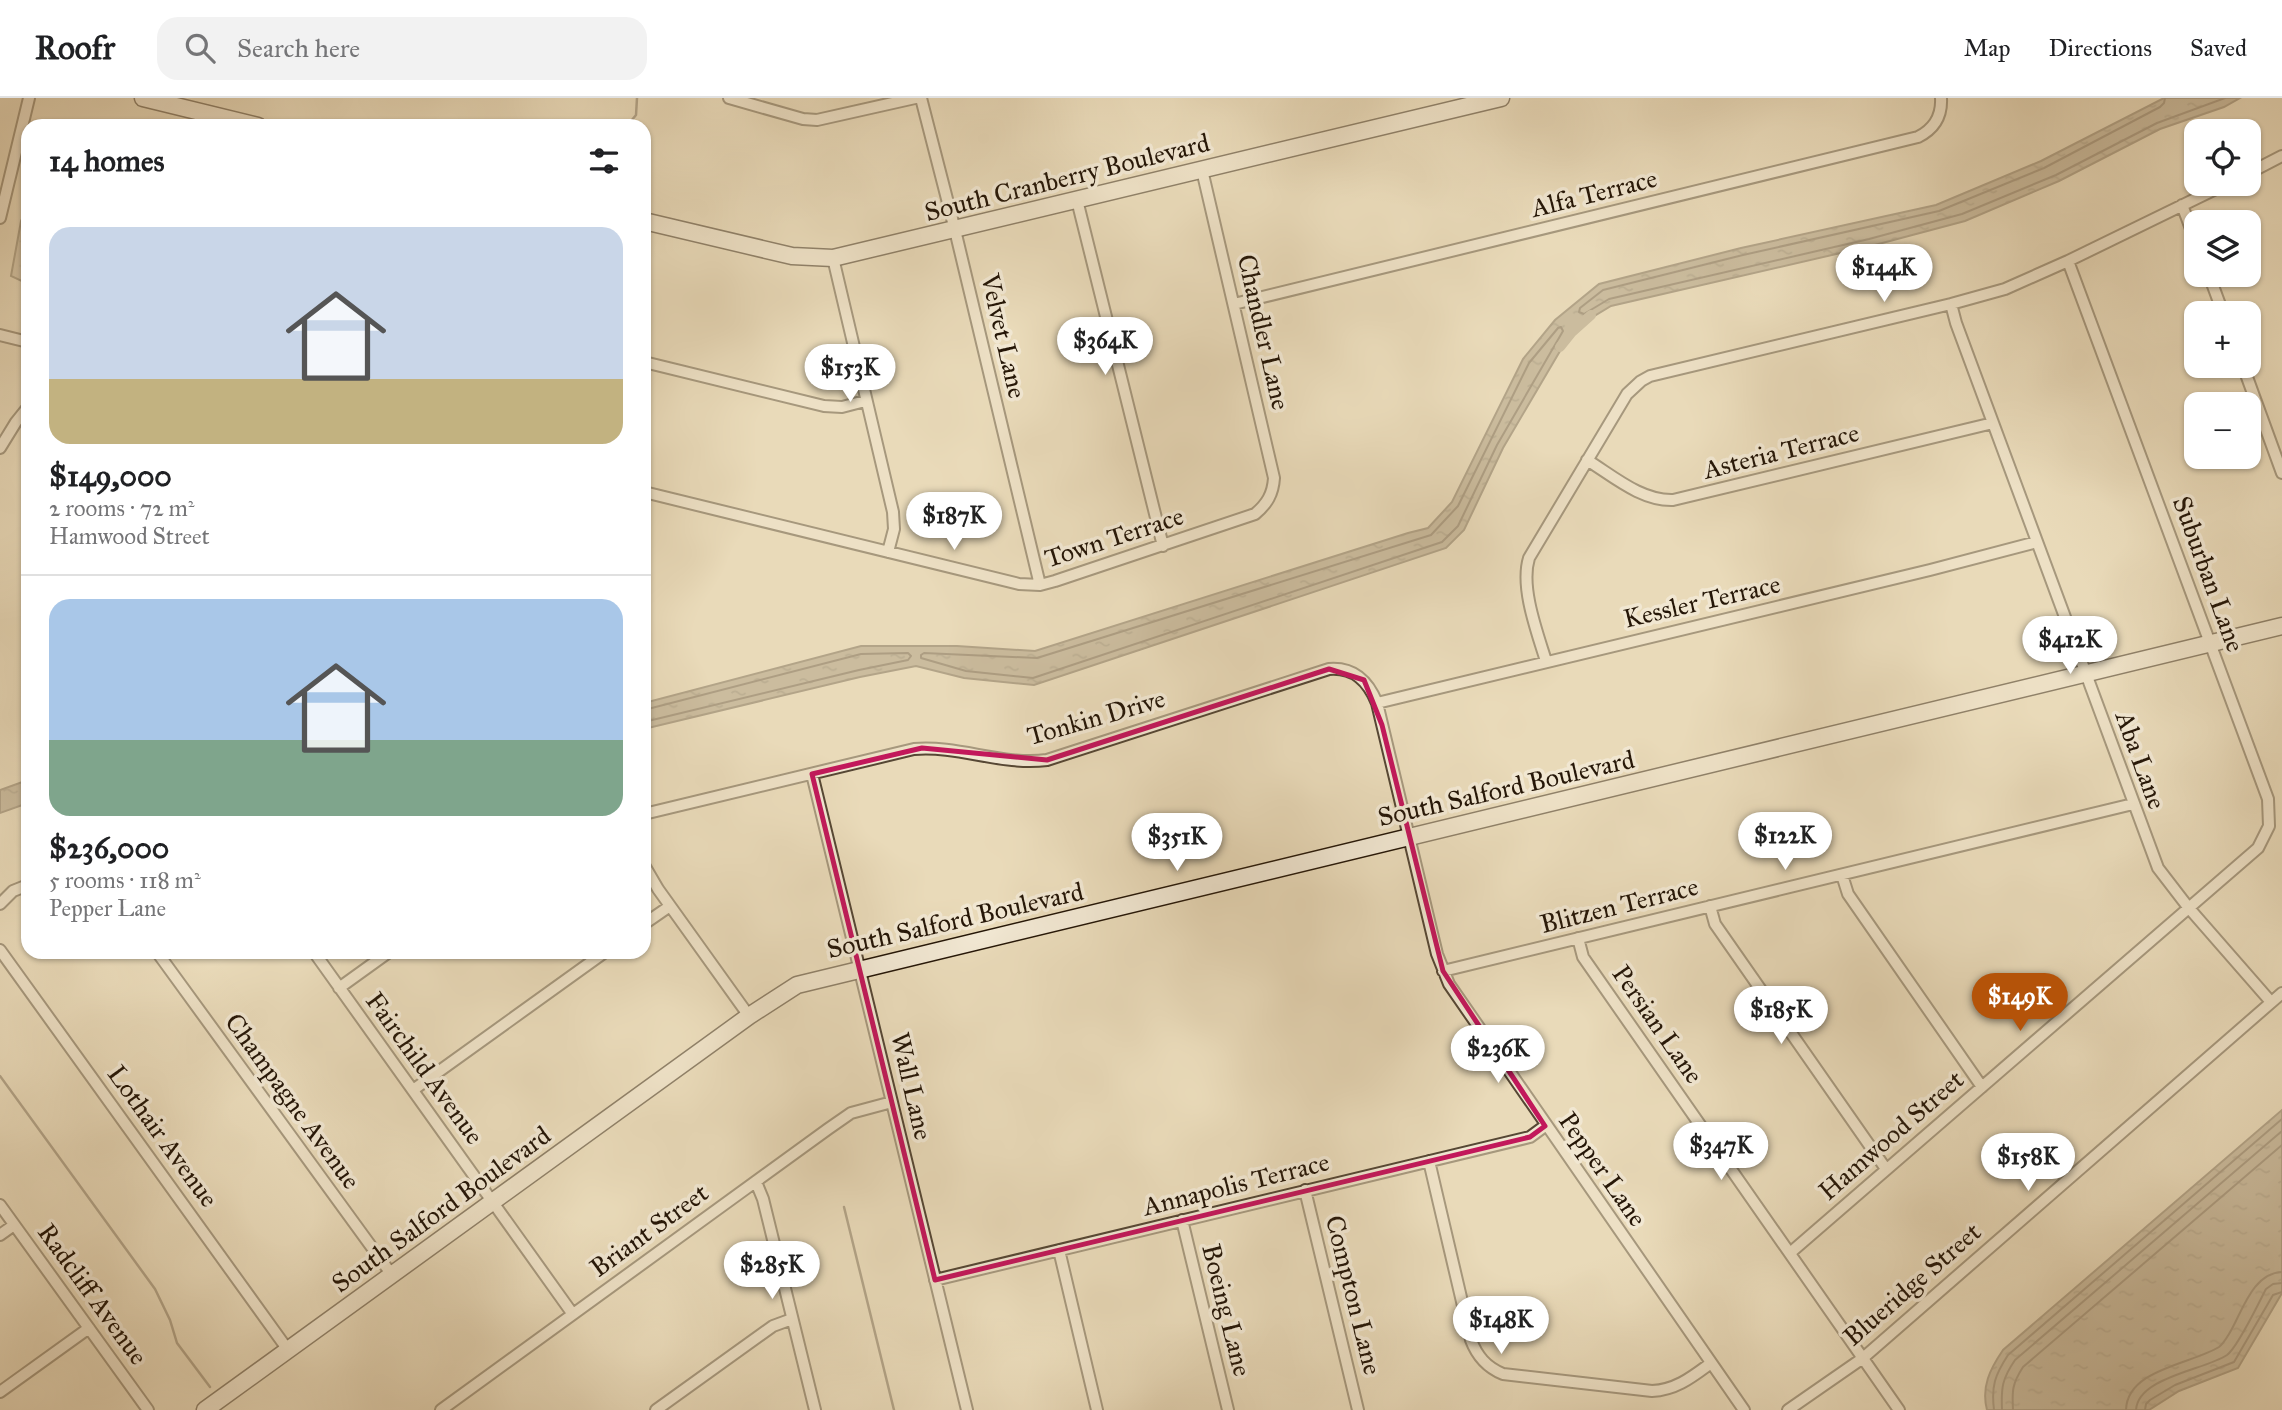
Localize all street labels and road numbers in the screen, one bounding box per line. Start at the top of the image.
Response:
street label: South Cranberry Boulevard [921,126,1213,228]
street label: Alfa Terrace [1527,162,1660,224]
street label: Chandler Lane [1231,251,1297,413]
street label: Velvet Lane [974,270,1034,401]
street label: Asteria Terrace [1699,416,1862,486]
street label: Suburban Lane [2166,492,2252,656]
street label: Town Terrace [1040,499,1188,575]
street label: Kessler Terrace [1620,567,1784,635]
street label: Tonkin Drive [1023,682,1169,752]
street label: Aba Lane [2108,706,2173,813]
street label: South Salford Boulevard [1375,743,1637,833]
street label: Blitzen Terrace [1537,870,1702,940]
street label: South Salford Boulevard [824,875,1086,965]
street label: Persian Lane [1606,959,1711,1090]
street label: Fairchild Avenue [359,986,491,1151]
street label: Champagne Avenue [218,1007,368,1195]
street label: Wall Lane [884,1029,940,1143]
street label: Lothair Avenue [101,1059,225,1213]
street label: Hamwood Street [1812,1063,1970,1207]
street label: Pepper Lane [1552,1106,1654,1233]
street label: South Salford Boulevard [325,1119,557,1299]
street label: Annapolis Terrace [1139,1145,1333,1223]
street label: Briant Street [584,1176,714,1284]
street label: Compton Lane [1319,1212,1389,1378]
street label: Blueridge Street [1837,1216,1987,1352]
street label: Radcliff Avenue [31,1217,155,1371]
street label: Boeing Lane [1195,1240,1259,1380]

